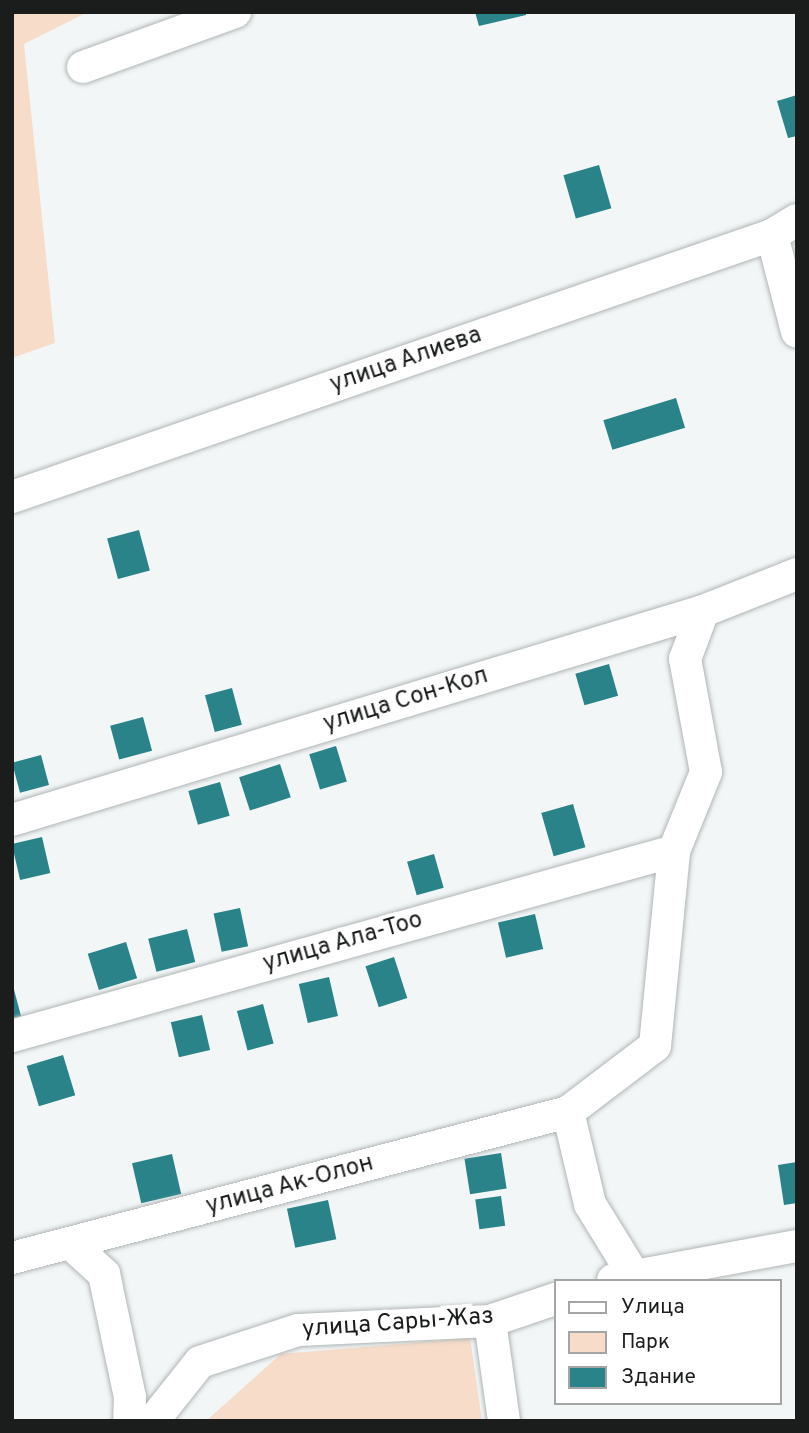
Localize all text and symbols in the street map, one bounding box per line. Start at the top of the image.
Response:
street label: улица Алиева [326,321,486,401]
street label: улица Сон-Кол [320,662,492,740]
street label: улица Ала-Тоо [259,906,427,980]
street label: улица Ак-Олон [203,1150,377,1222]
legend [554,1279,781,1405]
text: Улица [621,1294,685,1321]
street label: улица Сары-Жаз [301,1303,495,1345]
text: Парк [621,1329,670,1356]
text: Здание [621,1364,696,1391]

